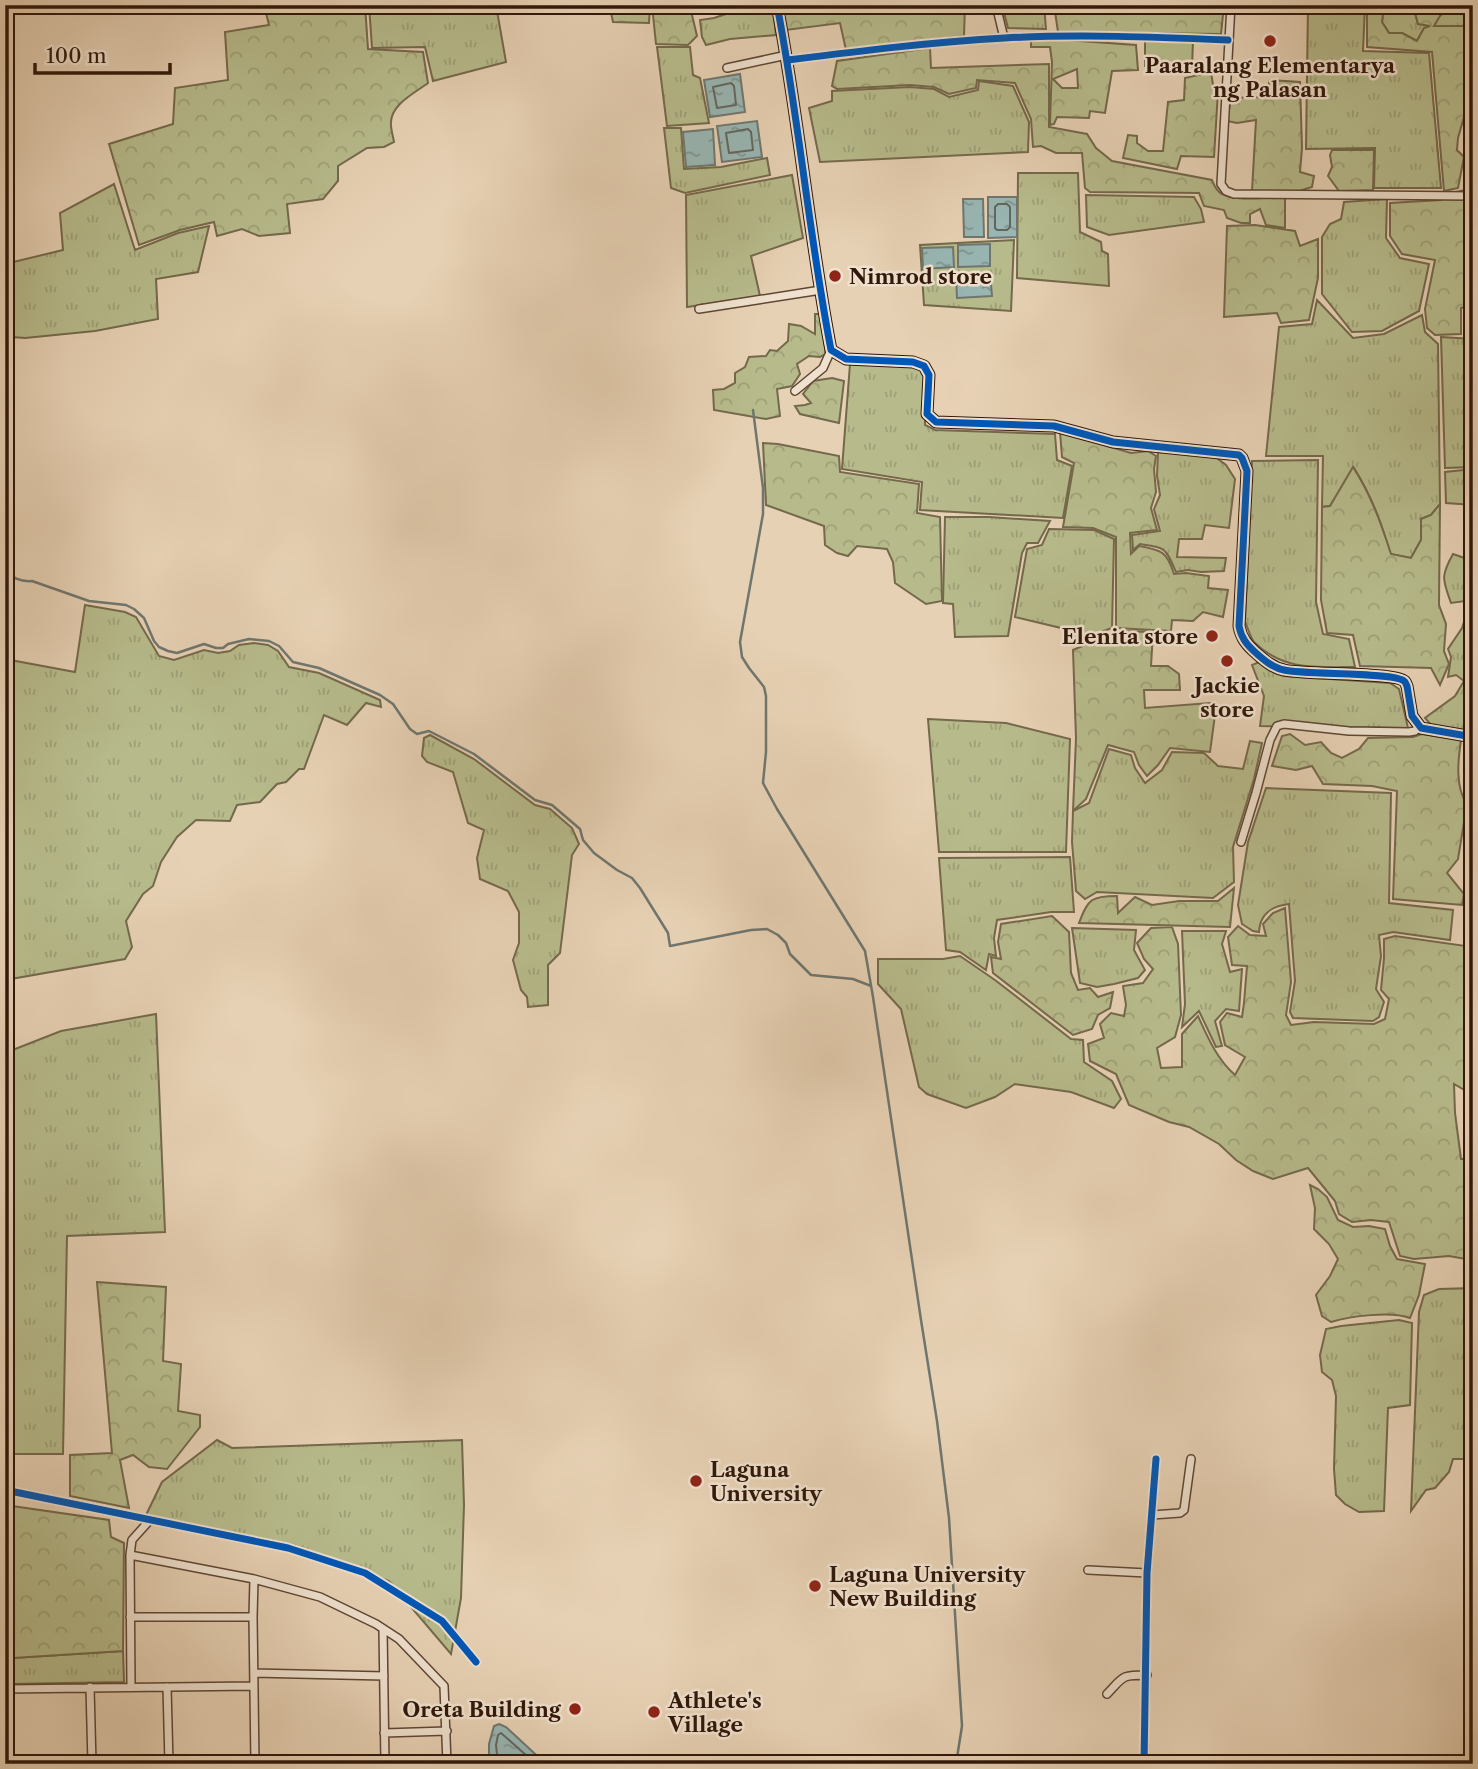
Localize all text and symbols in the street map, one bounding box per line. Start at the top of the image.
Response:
scale bar [35,32,170,76]
marker: Paaralang Elementarya ng Palasan [1262,33,1278,49]
text: 100 m [46,43,107,68]
place label: Paaralang Elementarya ng Palasan [1145,53,1396,102]
place label: Nimrod store [849,264,992,289]
marker: Nimrod store [827,268,843,284]
place label: Elenita store [1061,624,1198,649]
marker: Elenita store [1204,628,1220,644]
marker: Jackie store [1219,653,1235,669]
place label: Jackie store [1190,673,1260,722]
place label: Laguna University [710,1457,823,1506]
marker: Laguna University [688,1473,704,1489]
place label: Laguna University New Building [829,1562,1026,1611]
marker: Laguna University New Building [807,1578,823,1594]
place label: Athlete's Village [667,1688,762,1737]
place label: Oreta Building [402,1697,562,1722]
marker: Oreta Building [567,1701,583,1717]
marker: Athlete's Village [646,1704,662,1720]

